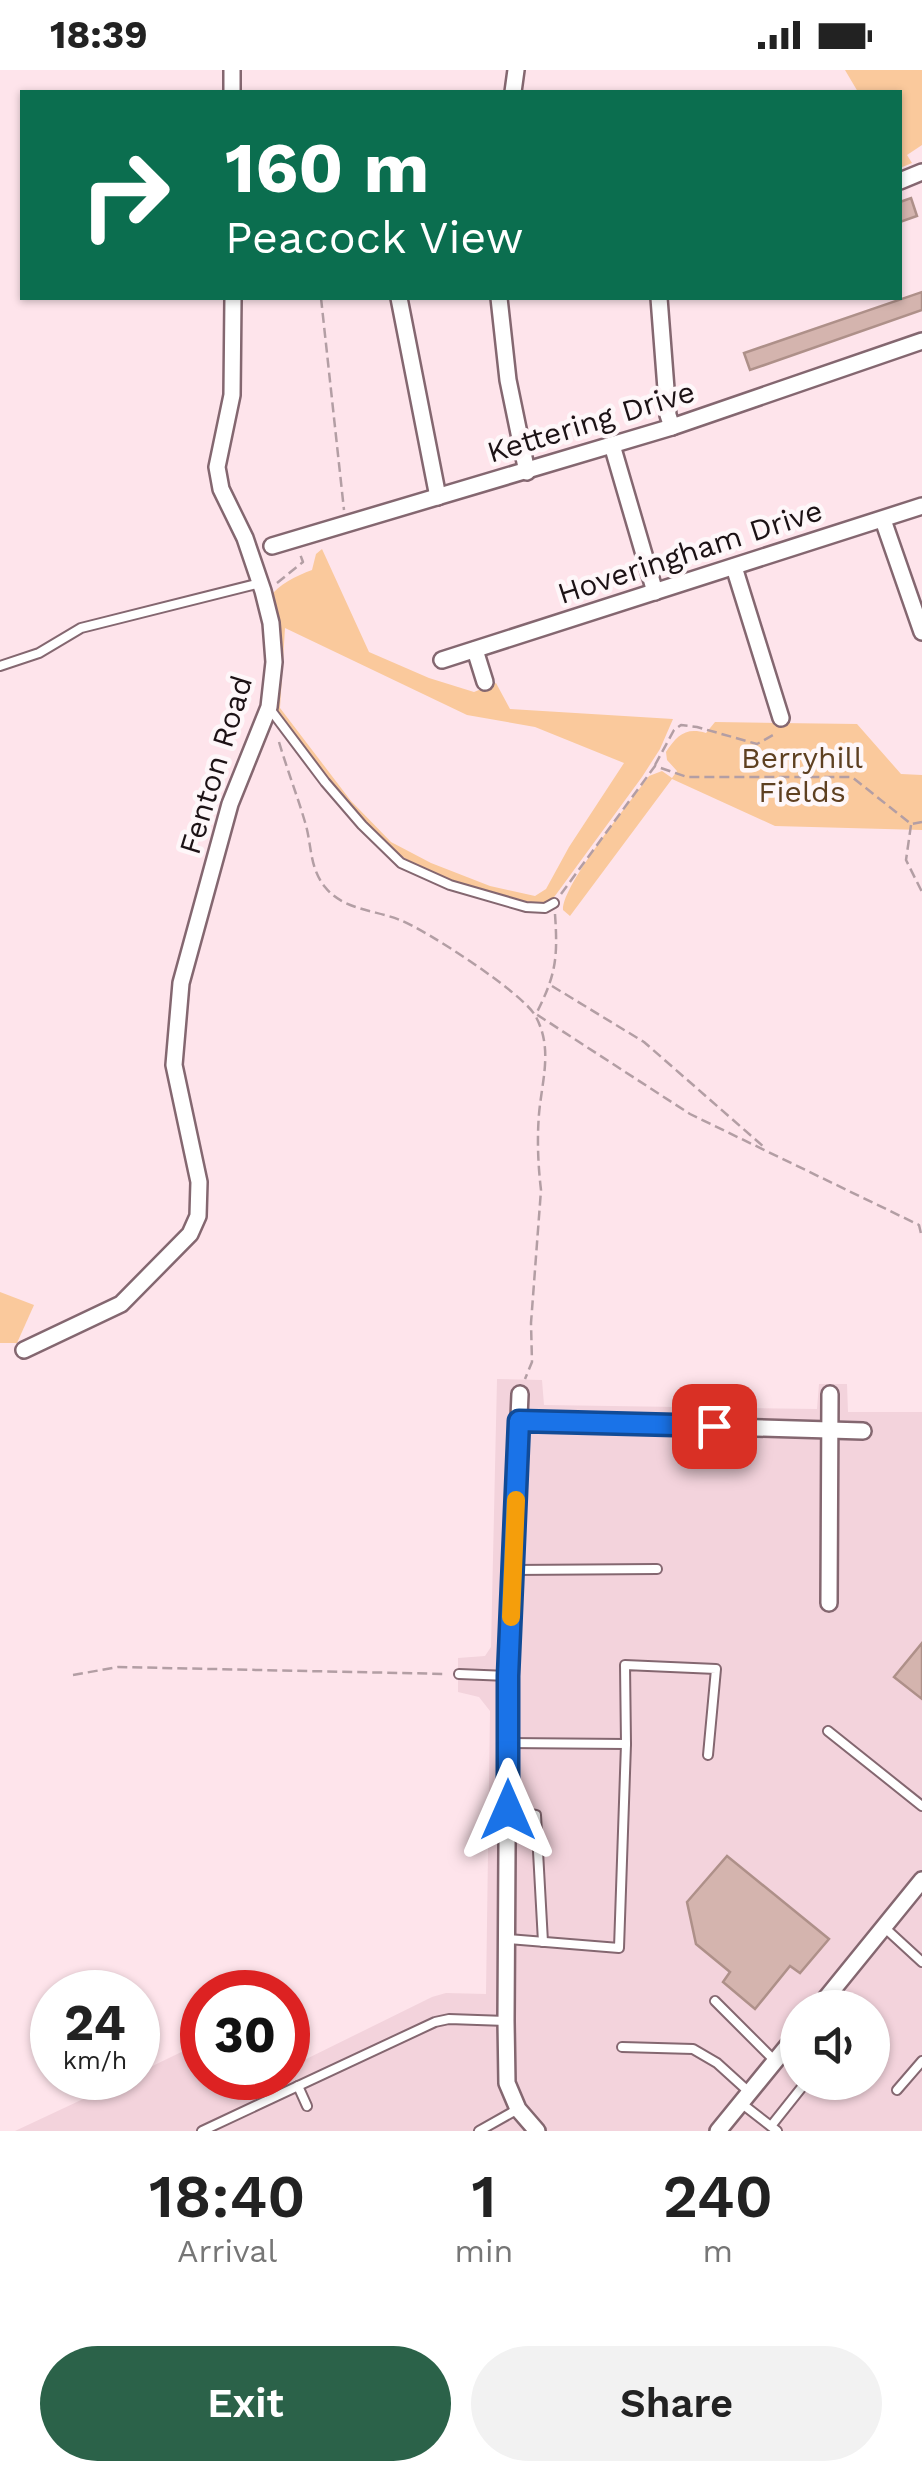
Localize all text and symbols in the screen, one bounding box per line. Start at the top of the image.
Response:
text: 18:39 [50,13,148,57]
text: 160 m [225,127,429,209]
icon: right [60,130,190,260]
text: Peacock View [225,211,523,264]
street label: Kettering Drive [483,373,699,470]
street label: Hoveringham Drive [553,492,827,611]
street label: Fenton Road [172,671,259,858]
park label: Berryhill Fields [741,740,863,809]
pin [672,1384,757,1469]
icon: arrive [687,1399,742,1454]
position arrow [456,1758,560,1862]
speed limit sign: 30 [180,1970,310,2100]
map controls [780,1990,890,2100]
button: sound [780,1990,890,2100]
text: 24 [64,1993,126,2052]
text: km/h [63,2046,127,2075]
text: 18:40 [149,2161,306,2232]
text: 1 [472,2161,496,2232]
text: 240 [662,2161,773,2232]
text: Arrival [177,2232,277,2270]
text: min [455,2232,513,2270]
text: m [702,2232,733,2270]
button: Exit [40,2346,451,2461]
button: Share [471,2346,882,2461]

